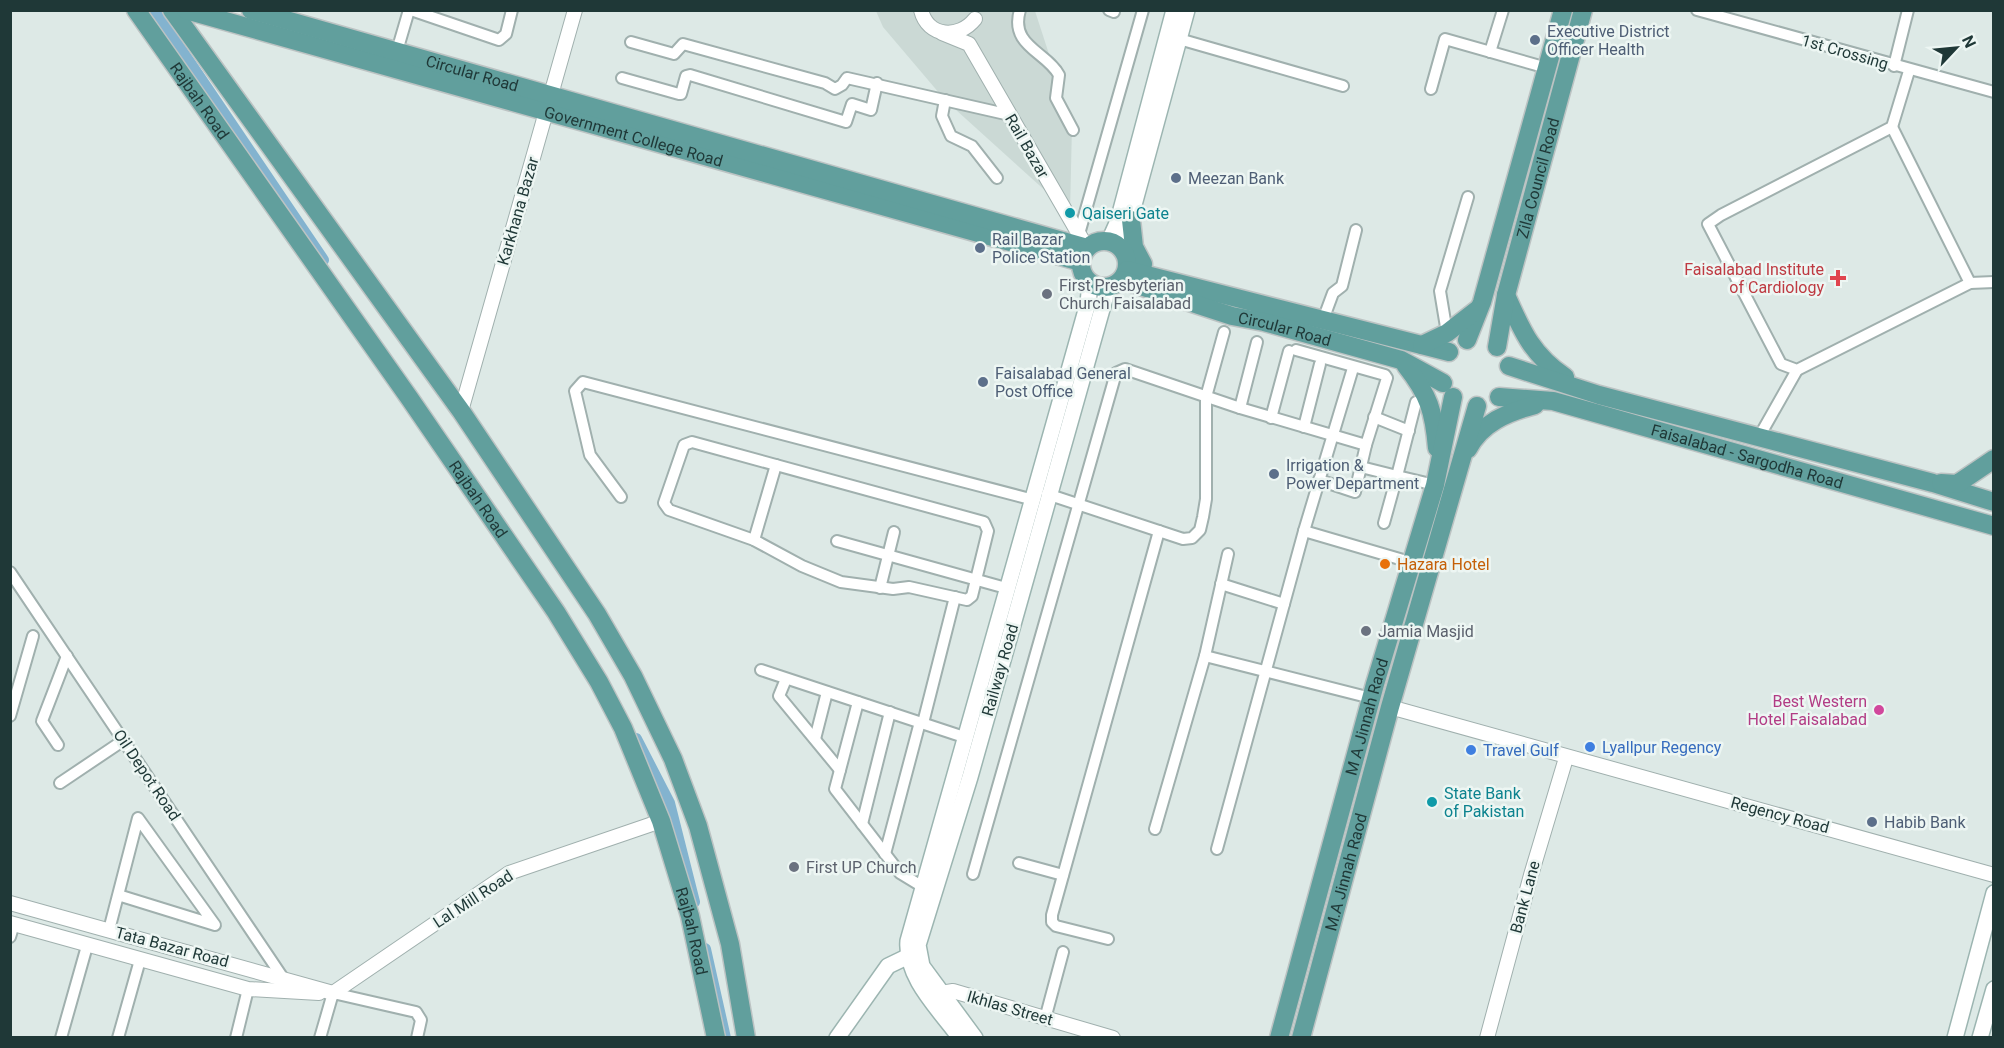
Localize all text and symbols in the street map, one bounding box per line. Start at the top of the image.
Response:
north arrow [1926,18,1986,78]
place label: Executive District Officer Health [1547,22,1670,59]
street label: 1st Crossing [1799,31,1891,73]
text: N [1958,32,1980,51]
marker: Executive District Officer Health [1528,33,1542,47]
street label: Circular Road [424,51,521,95]
street label: Rajbah Road [166,59,233,143]
street label: Government College Road [542,102,725,170]
street label: Rail Bazar [1001,110,1053,182]
street label: Zila Council Road [1512,116,1563,240]
street label: Karkhana Bazar [493,154,543,267]
place label: Meezan Bank [1188,169,1285,188]
marker: Meezan Bank [1169,171,1183,185]
place label: Qaiseri Gate [1082,204,1169,223]
marker: Qaiseri Gate [1063,206,1077,220]
place label: Rail Bazar Police Station [992,230,1090,267]
marker: Rail Bazar Police Station [973,241,987,255]
place label: Faisalabad Institute of Cardiology [1684,260,1824,297]
marker: Faisalabad Institute of Cardiology [1829,269,1847,287]
place label: First Presbyterian Church Faisalabad [1059,276,1191,313]
marker: First Presbyterian Church Faisalabad [1040,287,1054,301]
street label: Circular Road [1237,308,1333,350]
place label: Faisalabad General Post Office [995,364,1131,401]
marker: Faisalabad General Post Office [976,375,990,389]
street label: Faisalabad - Sargodha Road [1649,420,1845,492]
place label: Irrigation & Power Department [1286,456,1419,493]
street label: Rajbah Road [445,457,512,541]
marker: Irrigation & Power Department [1267,467,1281,481]
place label: Hazara Hotel [1397,555,1490,574]
marker: Hazara Hotel [1378,557,1392,571]
street label: Railway Road [978,622,1022,718]
place label: Jamia Masjid [1378,622,1474,641]
marker: Jamia Masjid [1359,624,1373,638]
street label: M A Jinnah Raod [1341,656,1392,777]
place label: Best Western Hotel Faisalabad [1747,692,1867,729]
marker: Best Western Hotel Faisalabad [1872,703,1886,717]
street label: Oil Depot Road [110,726,184,824]
place label: Lyallpur Regency [1602,738,1722,757]
marker: Lyallpur Regency [1583,740,1597,754]
place label: Travel Gulf [1483,741,1559,760]
marker: Travel Gulf [1464,743,1478,757]
place label: State Bank of Pakistan [1444,784,1524,821]
street label: Regency Road [1729,793,1831,837]
marker: State Bank of Pakistan [1425,795,1439,809]
street label: M.A Jinnah Raod [1321,811,1371,933]
place label: Habib Bank [1884,813,1966,832]
marker: Habib Bank [1865,815,1879,829]
place label: First UP Church [806,858,917,877]
street label: Bank Lane [1506,859,1544,935]
marker: First UP Church [787,860,801,874]
street label: Lal Mill Road [429,866,517,932]
street label: Rajbah Road [672,885,712,977]
street label: Tata Bazar Road [113,923,231,971]
street label: Ikhlas Street [965,987,1055,1029]

